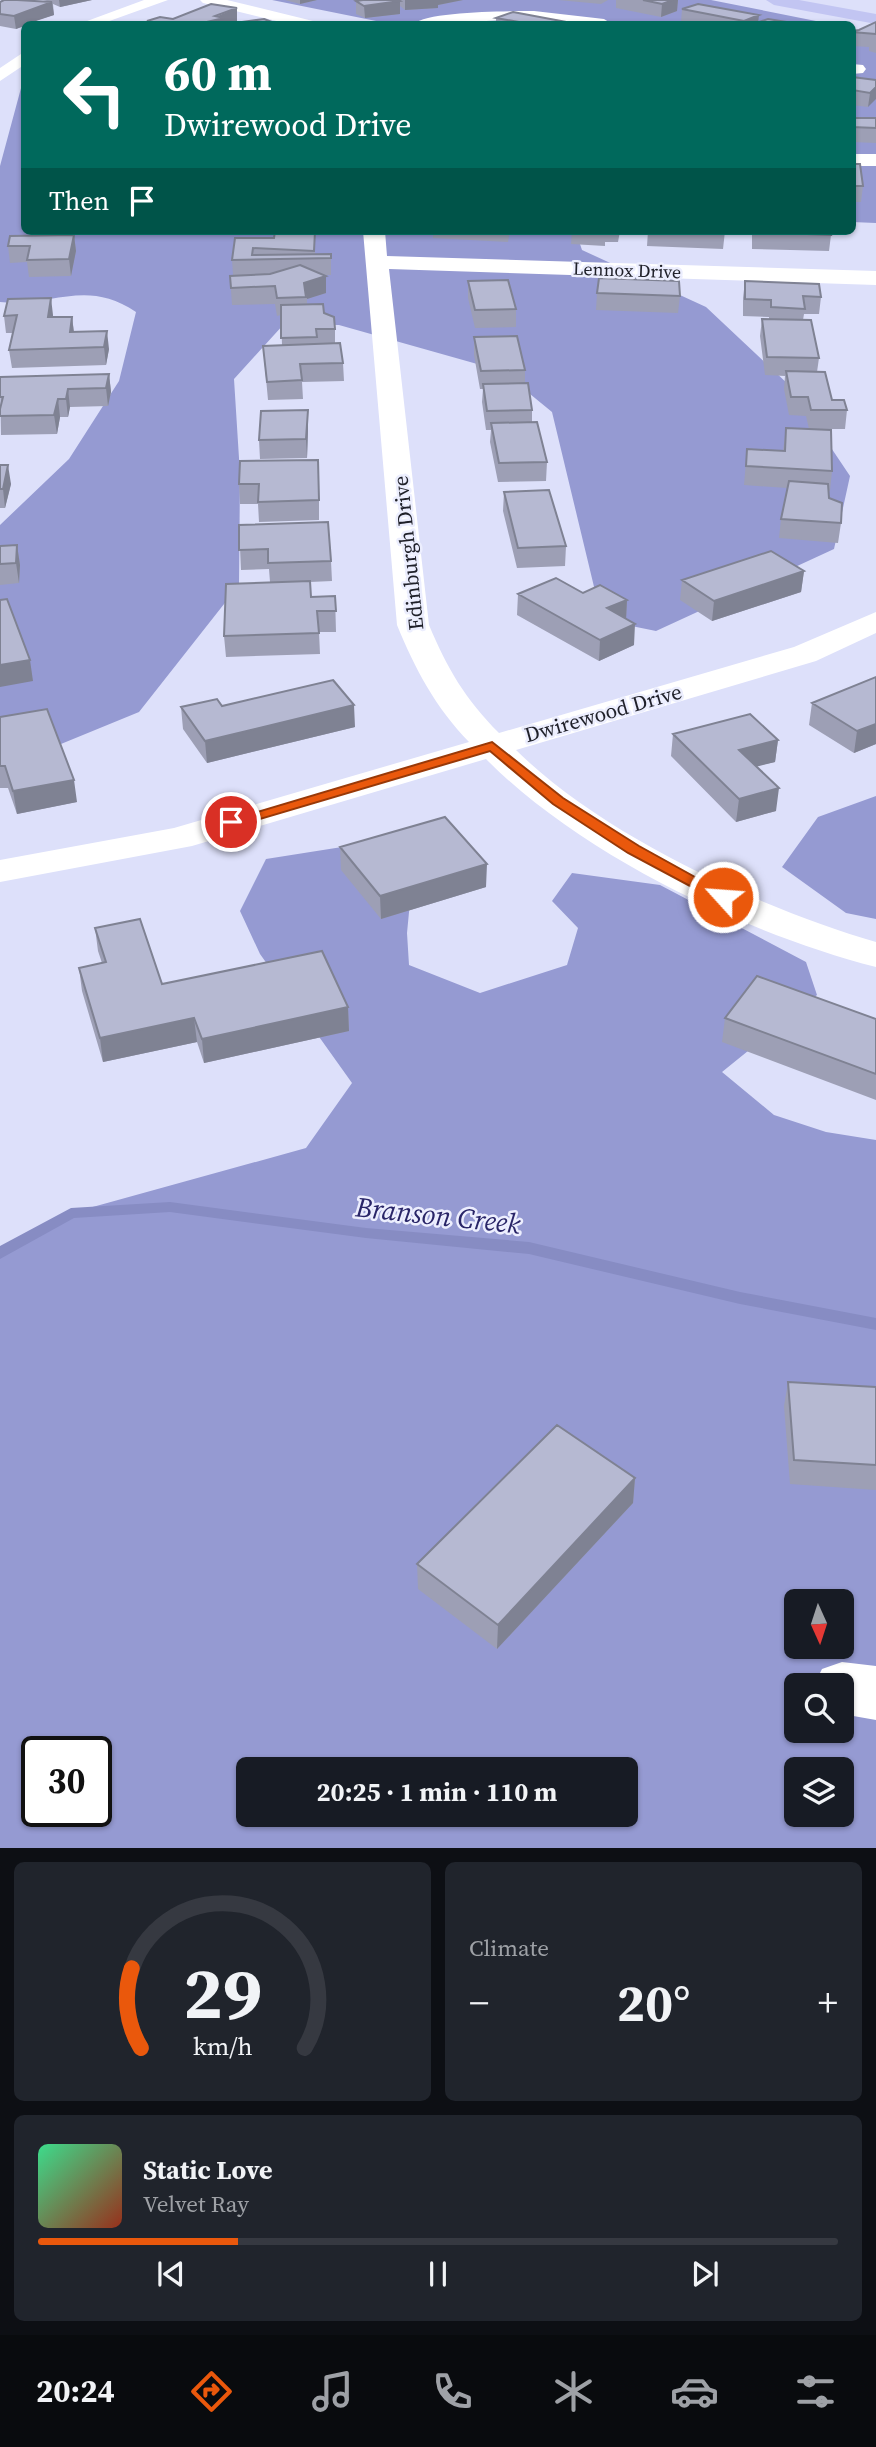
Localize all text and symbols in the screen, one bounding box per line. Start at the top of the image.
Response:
text: 60 m [164,39,272,106]
icon: left [49,49,140,140]
text: Dwirewood Drive [164,103,412,147]
icon: arrive [123,182,161,220]
text: Then [49,183,109,219]
street label: Lennox Drive [572,256,682,284]
street label: Edinburgh Drive [385,474,431,632]
street label: Dwirewood Drive [521,677,685,749]
pin [201,792,261,852]
icon: arrive [212,803,250,841]
position arrow [686,860,760,934]
water label: Branson Creek [353,1187,523,1243]
north arrow [784,1589,854,1659]
map controls [784,1589,854,1827]
button: search [784,1673,854,1743]
speed limit sign: 30 [21,1736,112,1827]
button: layers [784,1757,854,1827]
text: 20:25 · 1 min · 110 m [317,1774,557,1810]
text: Climate [469,1932,549,1964]
text: 29 [183,1943,262,2042]
text: 20° [617,1967,690,2038]
text: − [469,1977,489,2029]
text: + [818,1977,838,2029]
text: km/h [193,2028,252,2062]
text: Static Love [143,2152,272,2188]
text: Velvet Ray [143,2188,249,2220]
icon: previous [152,2255,190,2293]
icon: pause [419,2255,457,2293]
icon: next [686,2255,724,2293]
icon: directions [187,2367,236,2416]
icon: music [308,2367,357,2416]
icon: phone [428,2367,477,2416]
icon: climate [549,2367,598,2416]
icon: car [670,2367,719,2416]
icon: filters [791,2367,840,2416]
text: 20:24 [36,2369,115,2413]

